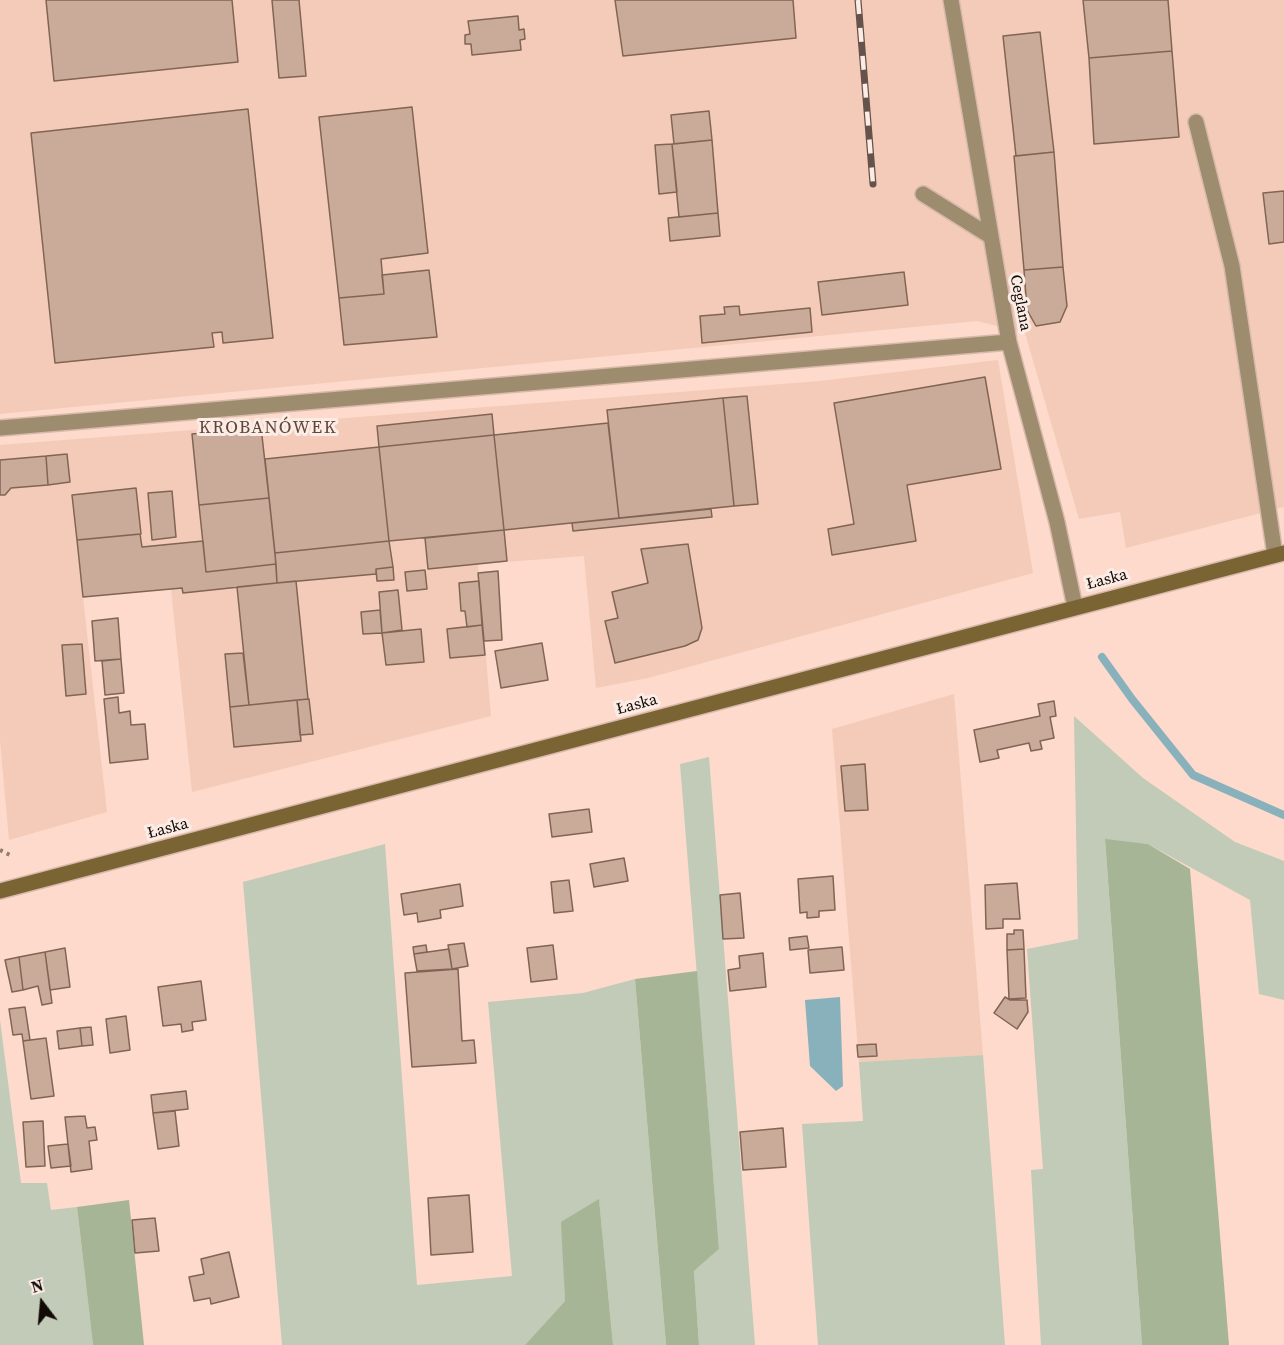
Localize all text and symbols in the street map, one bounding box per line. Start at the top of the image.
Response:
street label: Ceglana [1005,273,1035,333]
district label: KROBANÓWEK [199,417,337,439]
street label: Łaska [1085,565,1129,595]
street label: Łaska [615,690,659,720]
street label: Łaska [146,814,190,844]
north arrow [12,1273,72,1333]
text: N [28,1274,46,1298]

